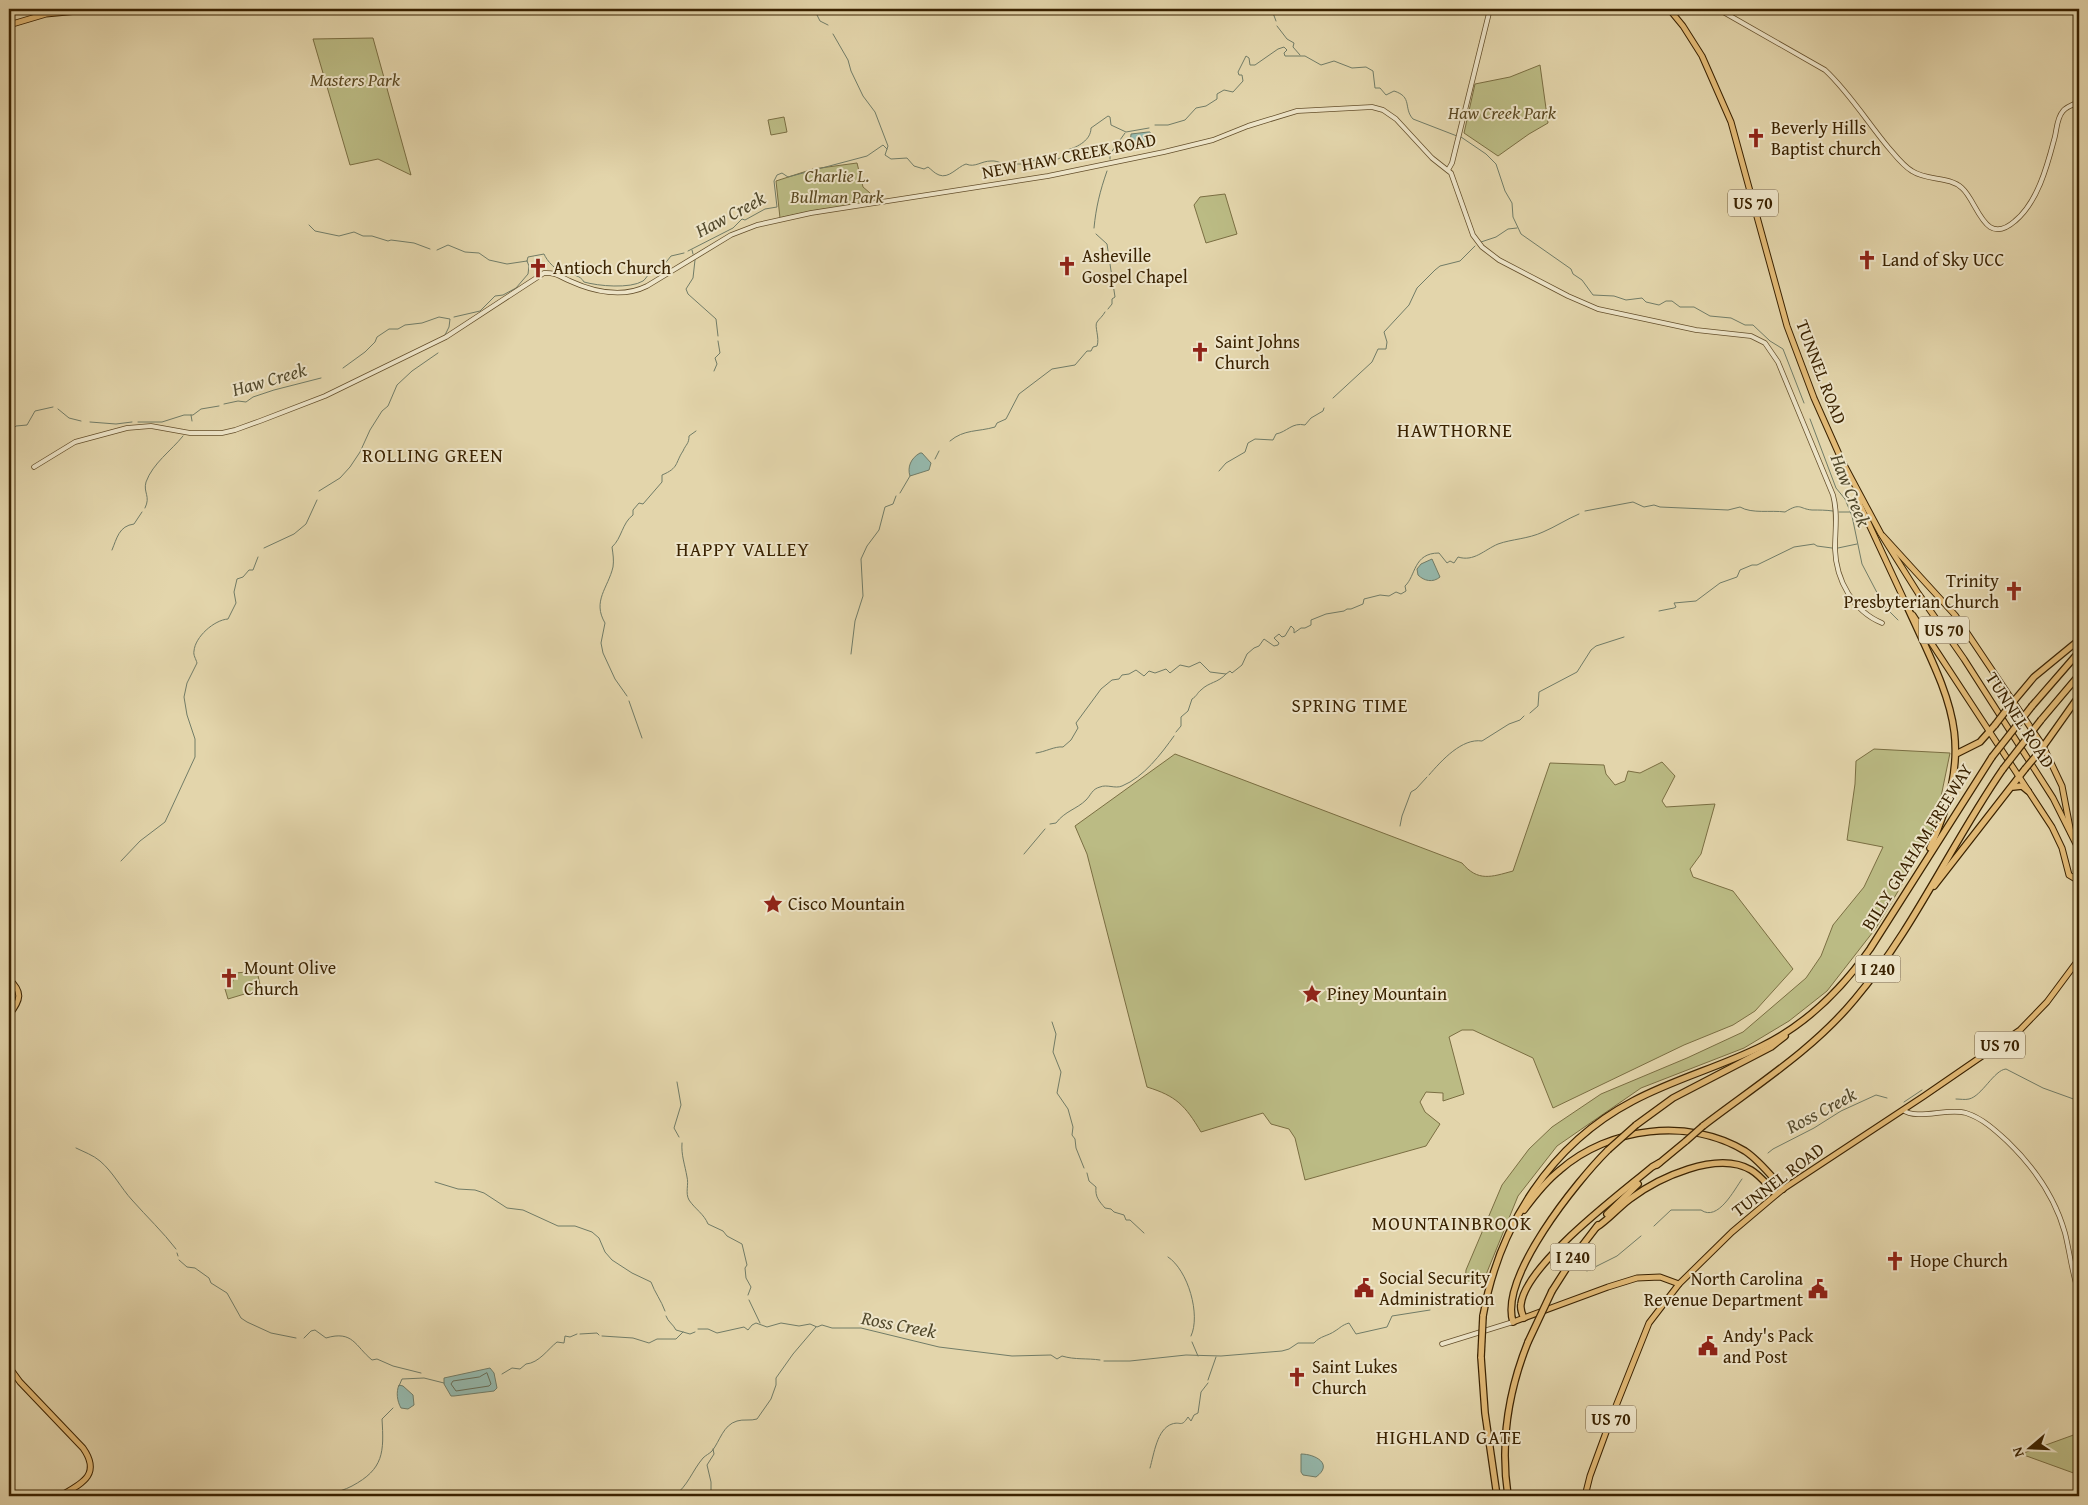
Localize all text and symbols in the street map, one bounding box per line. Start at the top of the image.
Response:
park label: Masters Park [310,66,401,93]
park label: Haw Creek Park [1447,99,1557,126]
place label: Beverly Hills Baptist church [1771,114,1881,162]
street label: NEW HAW CREEK ROAD [980,125,1158,186]
church icon: Beverly Hills Baptist church [1745,127,1767,149]
park label: Charlie L. Bullman Park [789,162,884,210]
water label: Haw Creek [689,184,771,245]
road number: US 70 [1728,190,1778,217]
place label: Asheville Gospel Chapel [1082,242,1188,290]
place label: Land of Sky UCC [1882,246,2004,273]
church icon: Land of Sky UCC [1856,249,1878,271]
place label: Antioch Church [553,254,671,281]
church icon: Asheville Gospel Chapel [1056,255,1078,277]
church icon: Antioch Church [527,257,549,279]
street label: TUNNEL ROAD [1789,316,1854,428]
place label: Saint Johns Church [1215,328,1300,376]
church icon: Saint Johns Church [1189,341,1211,363]
water label: Haw Creek [228,355,310,403]
district label: HAWTHORNE [1397,416,1513,444]
district label: ROLLING GREEN [362,441,504,469]
water label: Haw Creek [1823,448,1878,531]
district label: HAPPY VALLEY [676,535,810,563]
place label: Trinity Presbyterian Church [1844,567,1999,615]
church icon: Trinity Presbyterian Church [2003,580,2025,602]
road number: US 70 [1919,616,1969,644]
street label: TUNNEL ROAD [1979,666,2062,773]
district label: SPRING TIME [1292,691,1408,719]
street label: BILLY GRAHAM FREEWAY [1854,758,1979,935]
place label: Cisco Mountain [788,890,905,917]
place icon: Cisco Mountain [762,893,784,915]
place label: Mount Olive Church [244,954,336,1002]
road number: I 240 [1856,956,1900,982]
church icon: Mount Olive Church [218,967,240,989]
place label: Piney Mountain [1327,980,1447,1007]
place icon: Piney Mountain [1301,983,1323,1005]
road number: US 70 [1975,1032,2025,1058]
water label: Ross Creek [1780,1080,1861,1141]
street label: TUNNEL ROAD [1726,1136,1830,1223]
district label: MOUNTAINBROOK [1372,1209,1532,1237]
road number: I 240 [1550,1244,1596,1270]
place label: Hope Church [1910,1247,2008,1274]
church icon: Hope Church [1884,1250,1906,1272]
place label: Social Security Administration [1379,1264,1494,1312]
place label: North Carolina Revenue Department [1644,1265,1804,1313]
public building icon: Social Security Administration [1353,1277,1375,1299]
public building icon: North Carolina Revenue Department [1807,1278,1829,1300]
water label: Ross Creek [858,1303,939,1345]
place label: Andy's Pack and Post [1723,1322,1814,1370]
public building icon: Andy's Pack and Post [1697,1335,1719,1357]
place label: Saint Lukes Church [1312,1353,1398,1401]
church icon: Saint Lukes Church [1286,1366,1308,1388]
road number: US 70 [1586,1406,1636,1432]
north arrow [2006,1422,2056,1472]
district label: HIGHLAND GATE [1376,1423,1522,1451]
text: N [2007,1444,2029,1460]

